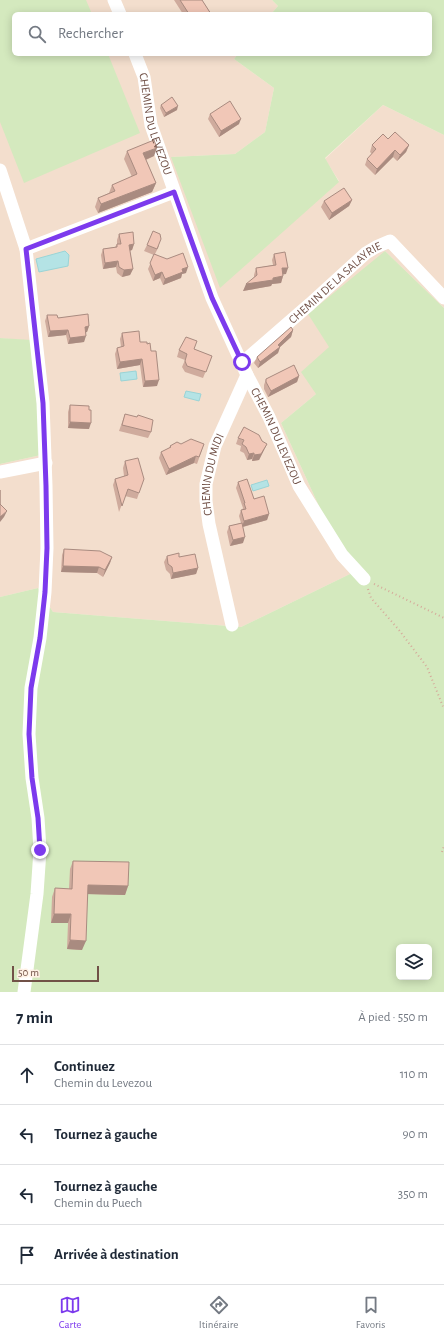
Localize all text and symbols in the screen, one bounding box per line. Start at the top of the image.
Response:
search box [12,12,432,56]
icon: search [26,23,48,45]
text: Rechercher [58,26,123,41]
street label: CHEMIN DU LEVEZOU [137,71,174,176]
street label: CHEMIN DE LA SALAYRIE [286,239,383,326]
route start [233,353,251,371]
street label: CHEMIN DU LEVEZOU [249,386,304,486]
street label: CHEMIN DU MIDI [200,431,226,516]
route end [31,841,49,859]
map controls [396,944,432,980]
button: layers [396,944,432,980]
scale bar [12,964,99,983]
text: 50 m [18,967,39,978]
text: 7 min [16,1009,53,1026]
text: À pied · 550 m [358,1011,428,1024]
text: Continuez [54,1059,115,1074]
icon: ahead [16,1064,38,1086]
text: 110 m [400,1068,428,1081]
text: Chemin du Levezou [54,1077,152,1090]
icon: left [16,1124,38,1146]
text: Tournez à gauche [54,1127,157,1142]
text: 90 m [402,1128,428,1141]
text: Tournez à gauche [54,1179,157,1194]
icon: left [16,1184,38,1206]
text: 350 m [398,1188,428,1201]
text: Chemin du Puech [54,1197,142,1210]
icon: arrive [16,1244,38,1266]
text: Arrivée à destination [54,1247,179,1262]
tab: Carte [59,1294,81,1331]
tab: Itinéraire [199,1294,238,1331]
tab: Favoris [356,1294,385,1331]

